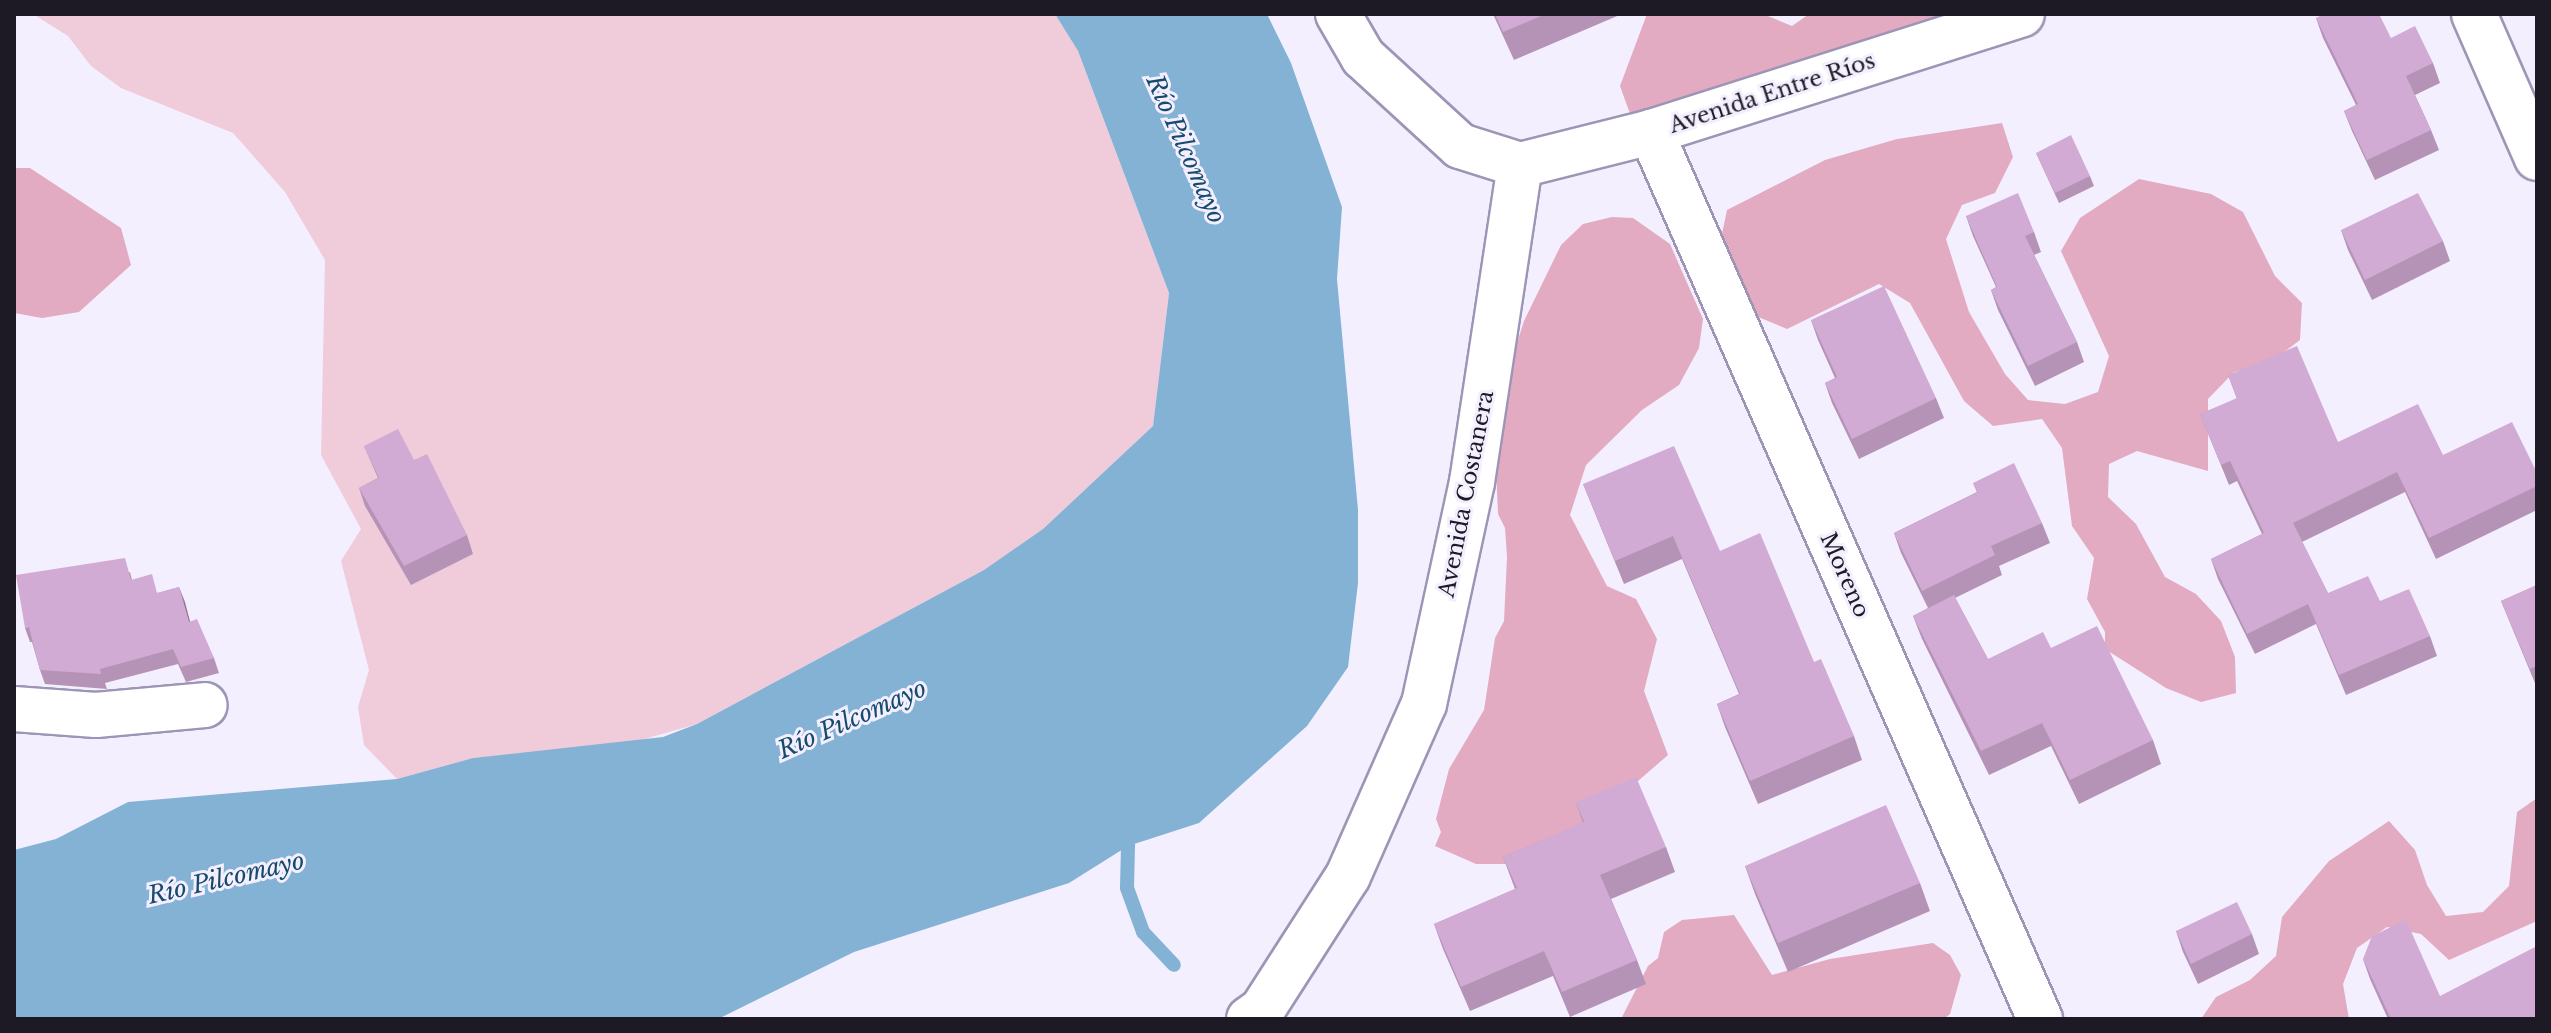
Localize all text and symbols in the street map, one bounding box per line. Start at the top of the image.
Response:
street label: Avenida Entre Ríos [1666,47,1878,139]
water label: Río Pilcomayo [1140,70,1232,228]
street label: Avenida Costanera [1433,388,1499,600]
street label: Moreno [1815,528,1875,622]
water label: Río Pilcomayo [773,673,931,765]
water label: Río Pilcomayo [145,846,307,910]

